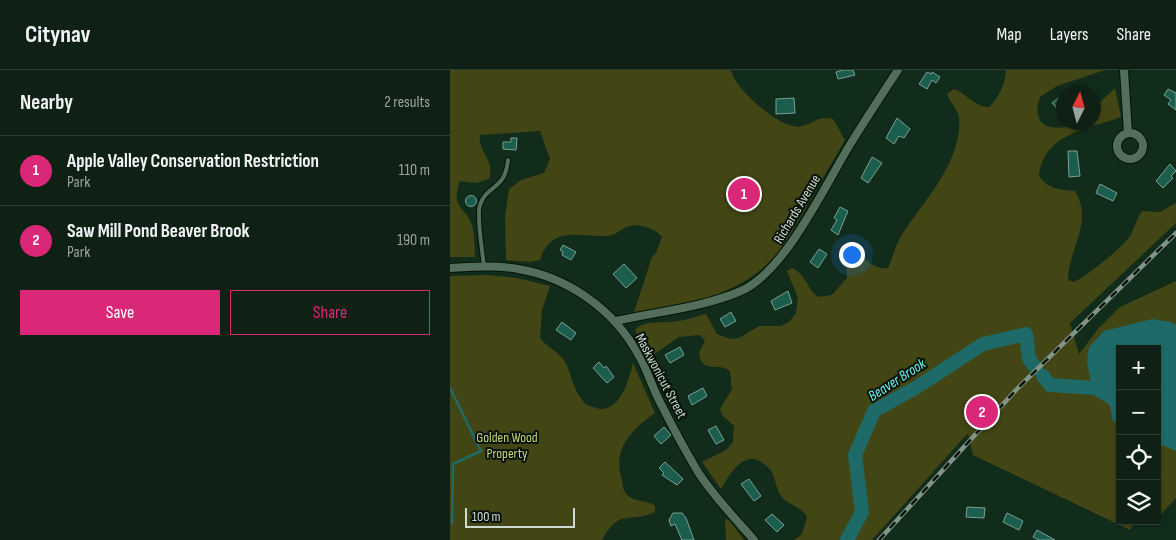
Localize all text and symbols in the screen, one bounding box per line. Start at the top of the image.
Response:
text: Citynav [25,20,91,49]
text: Map [997,24,1022,45]
text: Layers [1050,24,1089,45]
text: Share [1117,24,1151,45]
north arrow [1056,85,1101,130]
text: Nearby [20,90,73,115]
text: 2 results [384,93,430,112]
text: Apple Valley Conservation Restriction [67,150,319,173]
text: 1 [33,161,39,180]
text: 110 m [399,161,430,180]
street label: Richards Avenue [770,172,824,246]
text: Park [67,173,90,192]
pin: 1 [728,175,760,213]
text: Saw Mill Pond Beaver Brook [67,220,250,243]
text: 2 [32,231,40,250]
text: 190 m [397,231,430,250]
your location [839,242,865,268]
text: Park [67,243,90,262]
button: Save [20,290,220,335]
button: Share [230,290,430,335]
street label: Maskwonicut Street [631,331,691,421]
map controls [1116,345,1161,525]
button: + [1116,345,1161,390]
water label: Beaver Brook [865,354,930,406]
button: − [1116,390,1161,435]
pin: 2 [966,393,998,431]
park label: Golden Wood Property [476,429,538,462]
button: locate [1116,435,1161,480]
button: layers [1116,480,1161,525]
scale bar [465,505,575,528]
text: 100 m [472,508,501,525]

